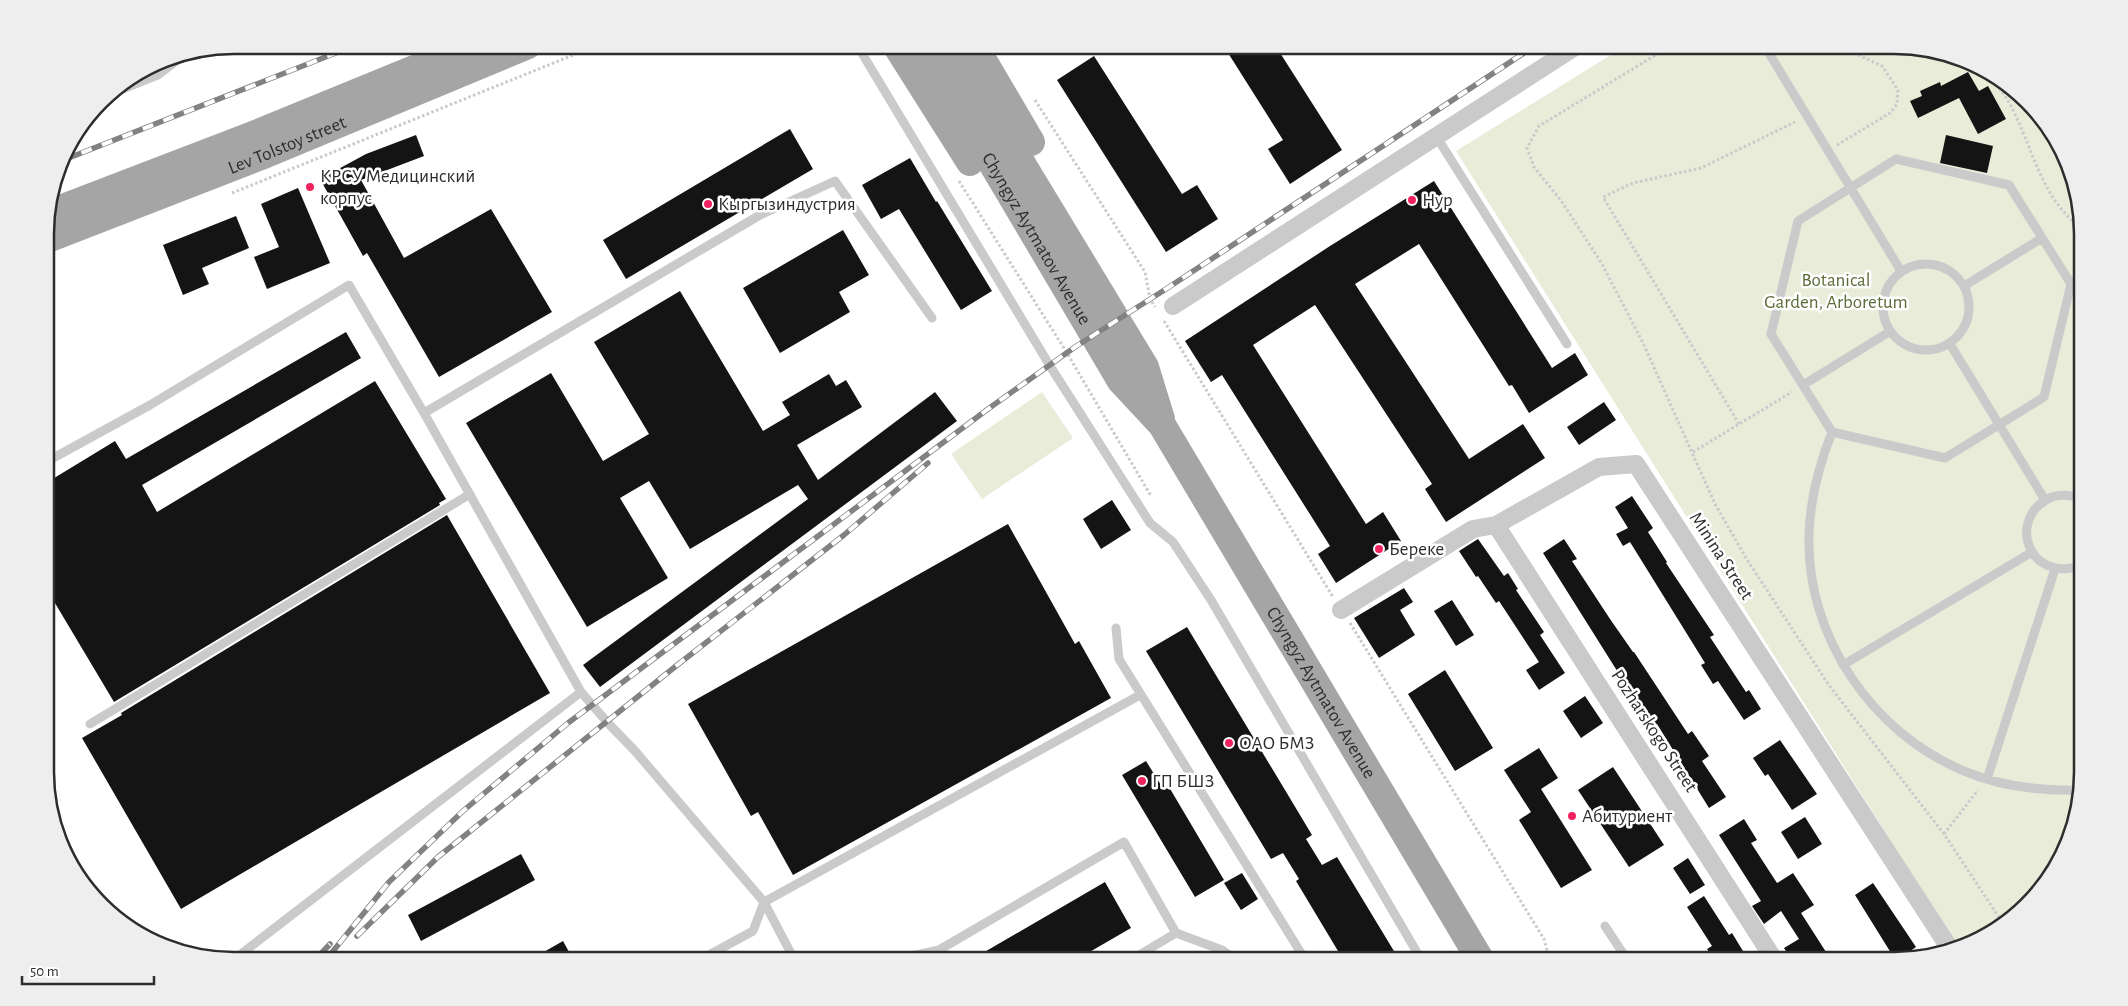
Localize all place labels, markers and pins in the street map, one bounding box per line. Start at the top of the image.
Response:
place label: КРСУ Медицинский корпус [320,167,475,208]
marker: КРСУ Медицинский корпус [304,181,316,193]
place label: Нур [1422,191,1453,210]
marker: Нур [1406,194,1418,206]
place label: Кыргызиндустрия [718,195,856,214]
marker: Кыргызиндустрия [702,198,714,210]
place label: Береке [1389,540,1444,559]
marker: Береке [1373,543,1385,555]
place label: ОАО БМЗ [1239,734,1315,753]
marker: ОАО БМЗ [1223,737,1235,749]
place label: ГП БШЗ [1152,772,1215,791]
marker: ГП БШЗ [1136,775,1148,787]
place label: Абитуриент [1582,807,1672,826]
marker: Абитуриент [1566,810,1578,822]

